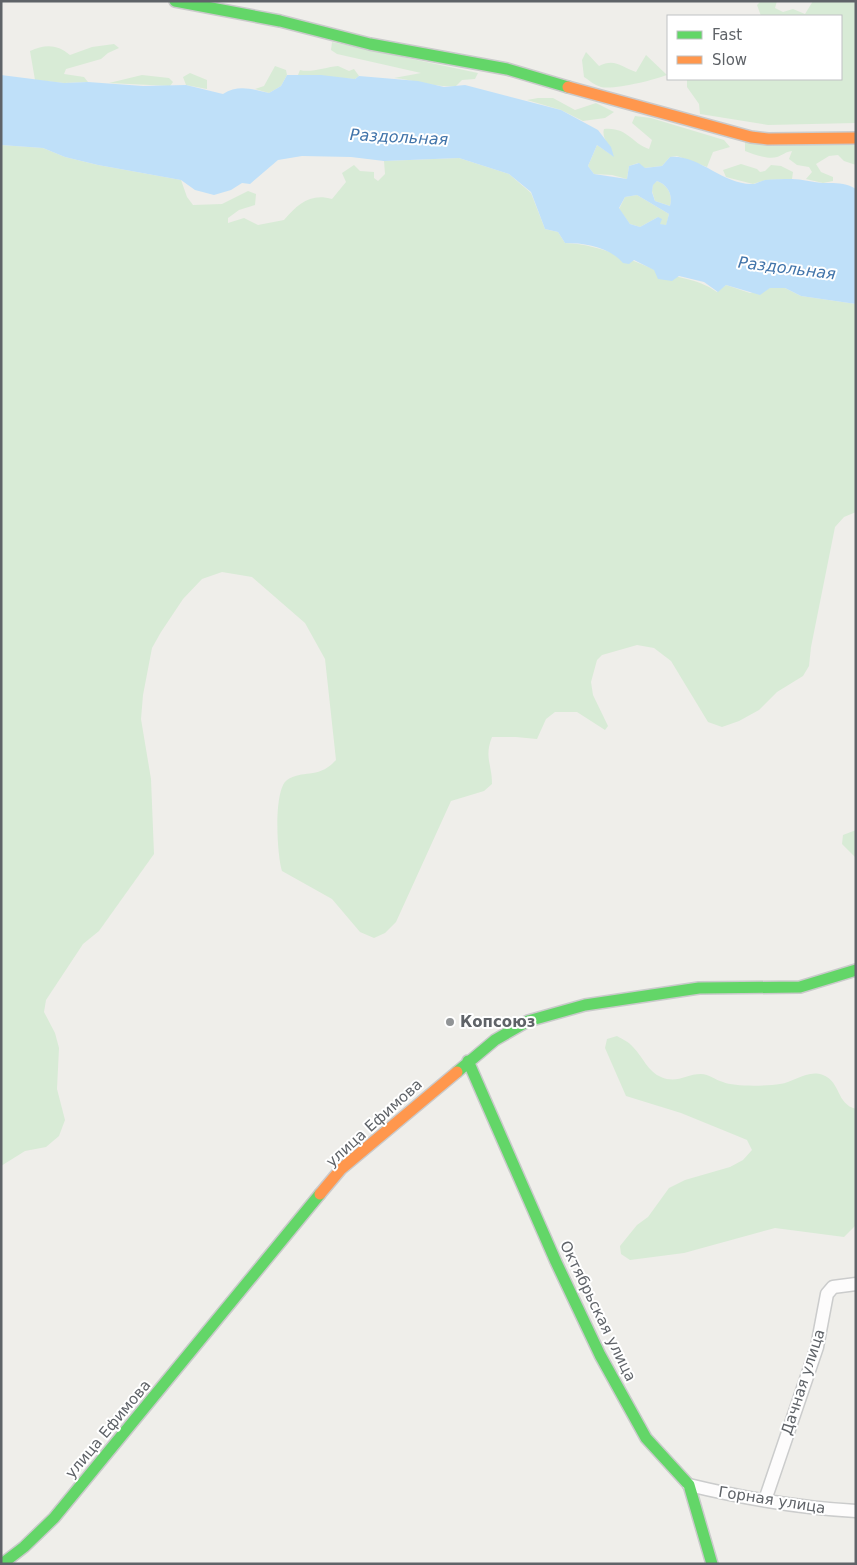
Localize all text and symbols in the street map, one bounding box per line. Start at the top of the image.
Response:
legend [667,15,842,80]
text: Fast [712,26,742,44]
text: Slow [712,51,747,69]
water label: Раздольная [349,125,449,149]
water label: Раздольная [737,253,837,283]
place label: Копсоюз [460,1013,535,1031]
marker: Копсоюз [444,1016,456,1028]
street label: улица Ефимова [322,1075,426,1171]
street label: Октябрьская улица [556,1238,640,1384]
street label: Дачная улица [777,1327,829,1437]
street label: улица Ефимова [62,1376,154,1482]
street label: Горная улица [717,1483,827,1517]

